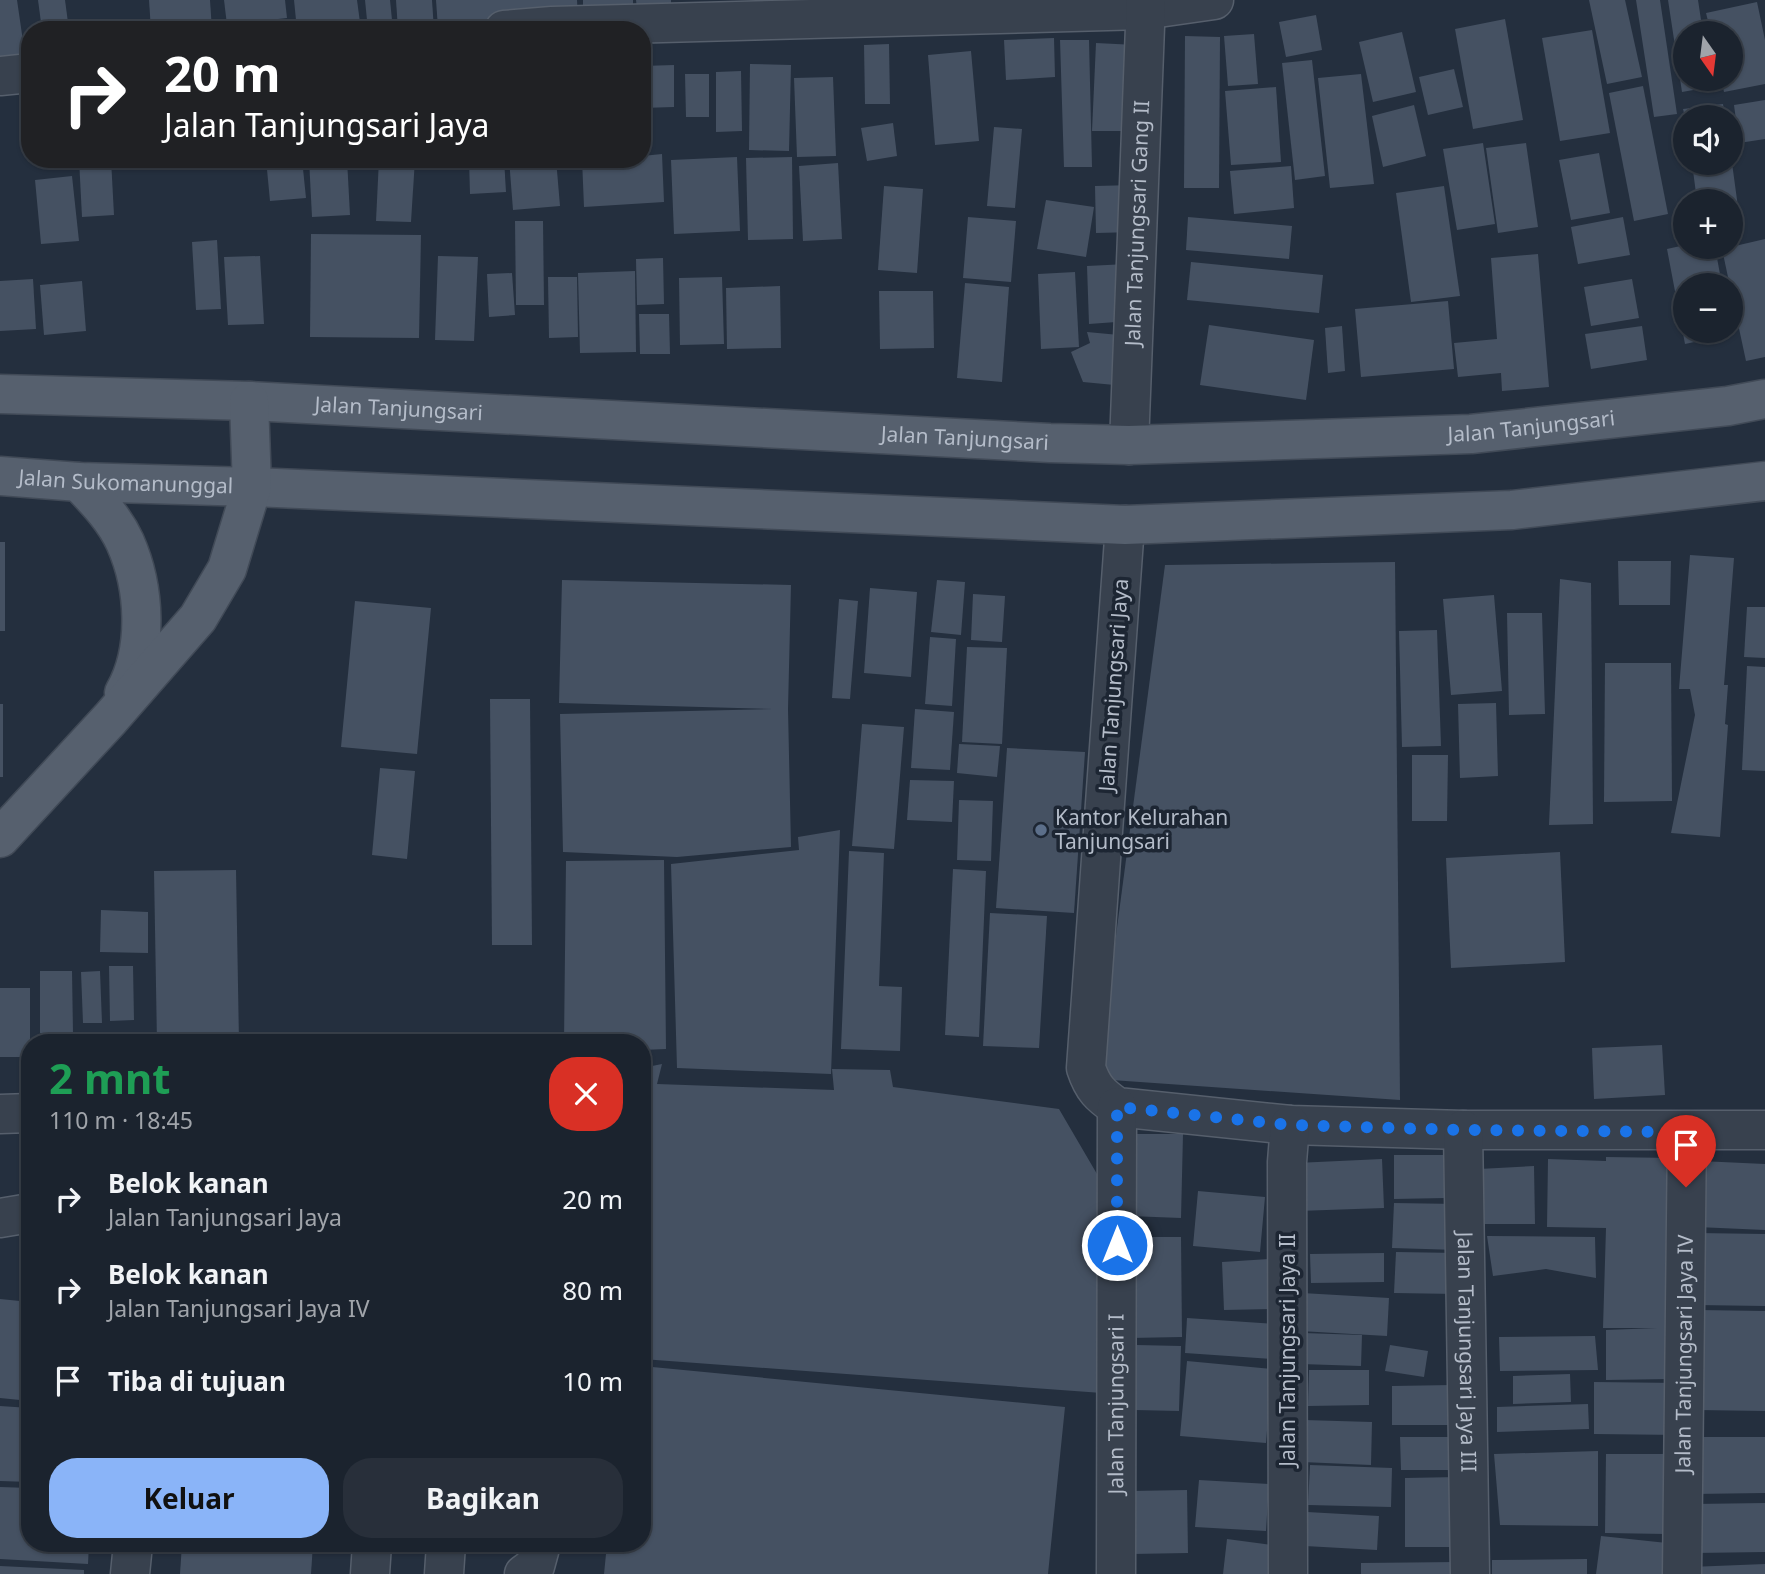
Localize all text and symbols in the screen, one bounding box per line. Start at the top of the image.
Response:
north arrow [1673,21,1743,91]
map controls [1673,21,1743,343]
text: 20 m [164,40,281,106]
icon: right [49,49,140,140]
street label: Jalan Tanjungsari Gang II [1118,99,1155,349]
text: Jalan Tanjungsari Jaya [164,103,489,146]
button: sound [1673,105,1743,175]
button: + [1673,189,1743,259]
button: − [1673,273,1743,343]
street label: Jalan Tanjungsari [312,389,483,426]
street label: Jalan Tanjungsari [1445,403,1616,448]
street label: Jalan Tanjungsari [878,419,1050,456]
street label: Jalan Sukomanunggal [15,462,234,499]
street label: Jalan Tanjungsari Jaya [1091,577,1134,794]
place label: Kantor Kelurahan Tanjungsari [1055,803,1228,855]
marker: Kantor Kelurahan Tanjungsari [1033,822,1049,838]
text: 2 mnt [49,1049,170,1106]
button: close [549,1057,623,1131]
text: 110 m · 18:45 [49,1104,193,1136]
pin [1656,1115,1716,1187]
icon: arrive [1667,1126,1705,1164]
text: Belok kanan [108,1165,269,1201]
icon: right [49,1180,87,1218]
text: 20 m [562,1181,623,1217]
text: Jalan Tanjungsari Jaya [108,1201,342,1233]
position arrow [1080,1208,1154,1282]
street label: Jalan Tanjungsari Jaya III [1452,1229,1483,1472]
street label: Jalan Tanjungsari Jaya II [1273,1233,1301,1469]
street label: Jalan Tanjungsari Jaya IV [1668,1234,1699,1476]
text: Belok kanan [108,1256,269,1292]
icon: right [49,1271,87,1309]
text: 80 m [562,1272,623,1308]
text: Jalan Tanjungsari Jaya IV [108,1292,370,1324]
street label: Jalan Tanjungsari I [1101,1314,1130,1496]
icon: arrive [49,1362,87,1400]
text: Tiba di tujuan [108,1363,286,1399]
text: 10 m [562,1363,623,1399]
button: Keluar [49,1458,329,1538]
button: Bagikan [343,1458,623,1538]

